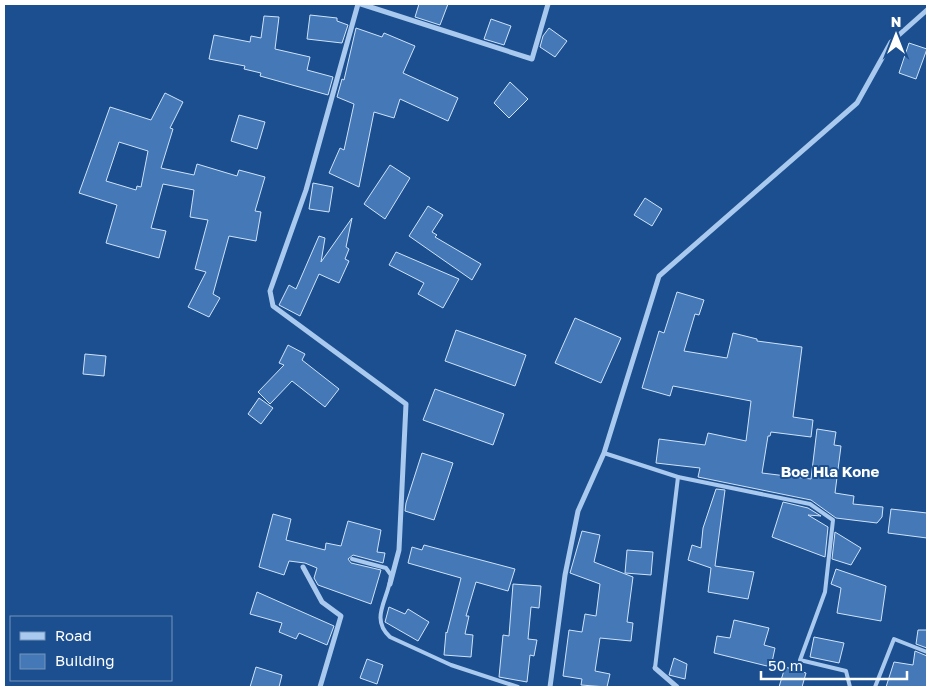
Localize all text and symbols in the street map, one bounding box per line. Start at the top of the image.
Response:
north arrow [871,10,921,60]
text: N [891,13,901,30]
district label: Boe Hla Kone [781,462,879,480]
legend [10,616,172,681]
text: Road [55,626,92,644]
scale bar [761,648,907,680]
text: Building [55,651,115,669]
text: 50 m [768,656,803,674]

